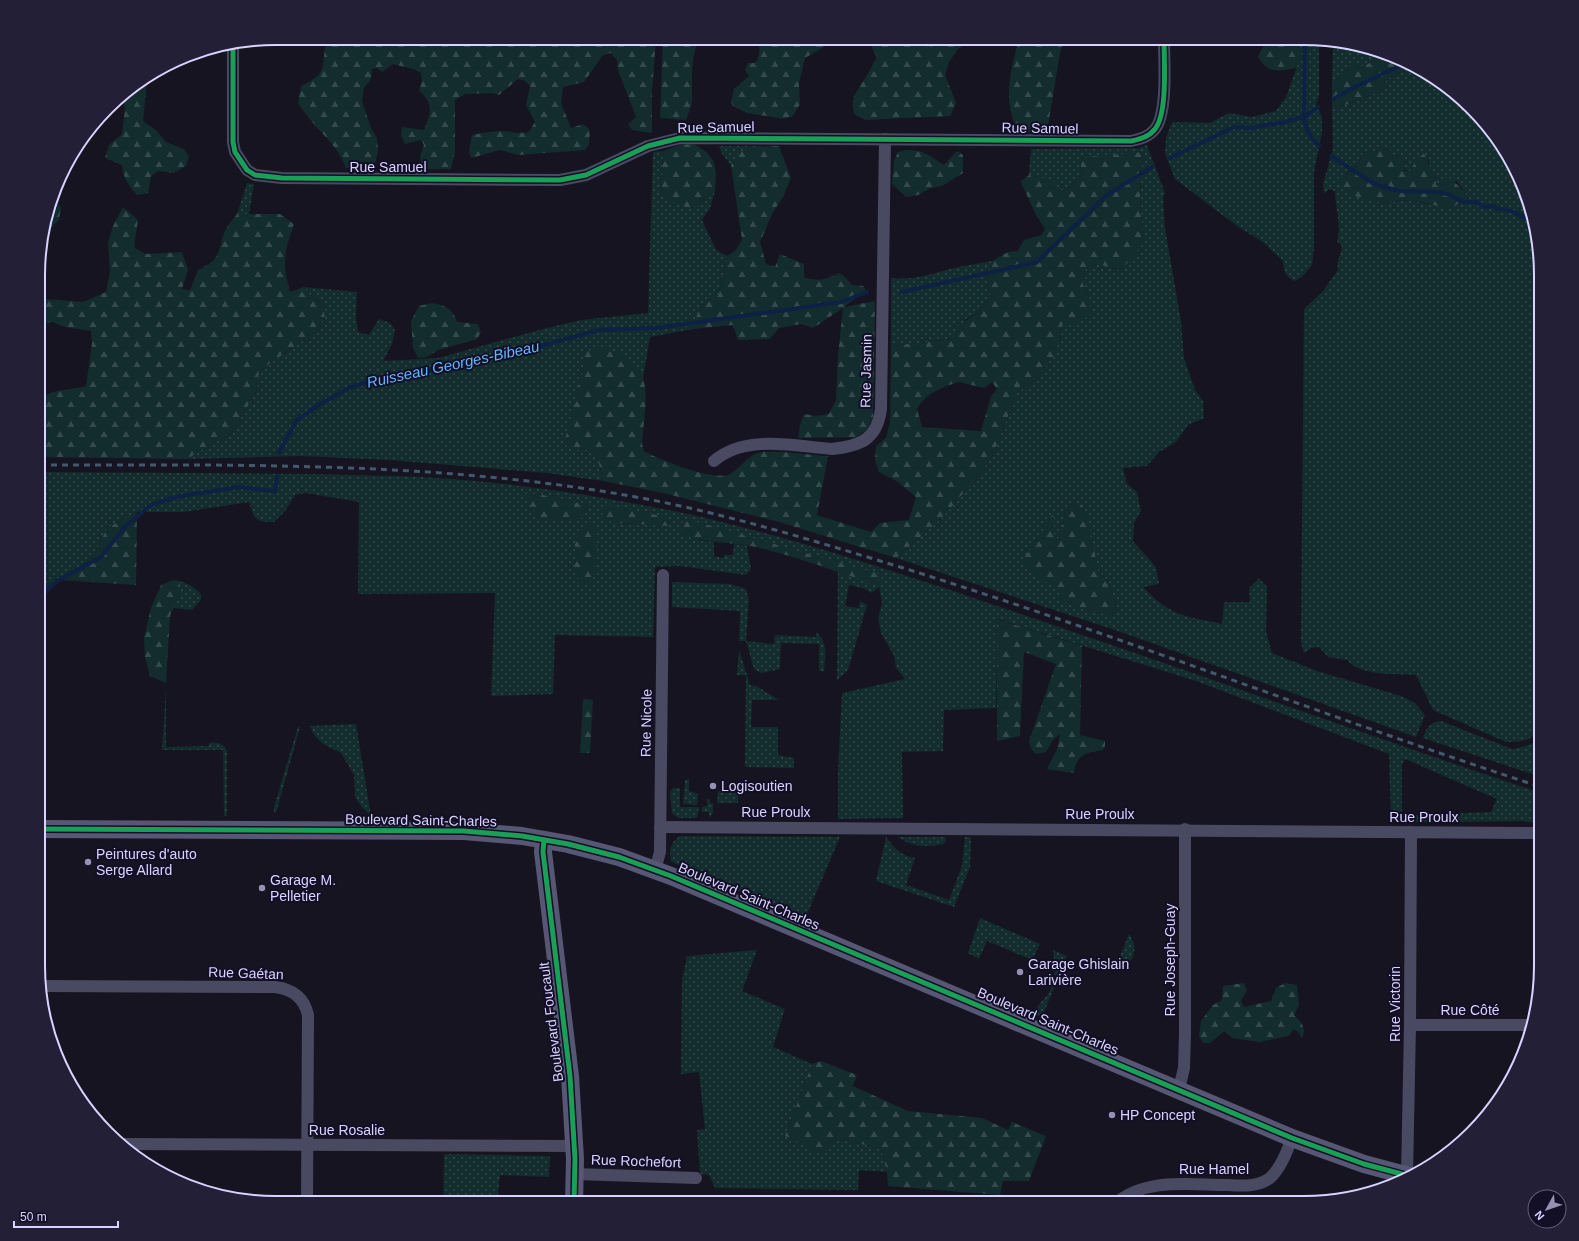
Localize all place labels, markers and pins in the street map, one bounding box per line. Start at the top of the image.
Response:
place label: Logisoutien [721,778,793,794]
marker: Logisoutien [708,781,718,791]
place label: Peintures d'auto Serge Allard [96,846,197,878]
marker: Peintures d'auto Serge Allard [83,857,93,867]
place label: Garage M. Pelletier [270,872,336,904]
marker: Garage M. Pelletier [257,883,267,893]
place label: Garage Ghislain Larivière [1028,956,1129,988]
marker: Garage Ghislain Larivière [1015,967,1025,977]
place label: HP Concept [1120,1107,1195,1123]
marker: HP Concept [1107,1110,1117,1120]

